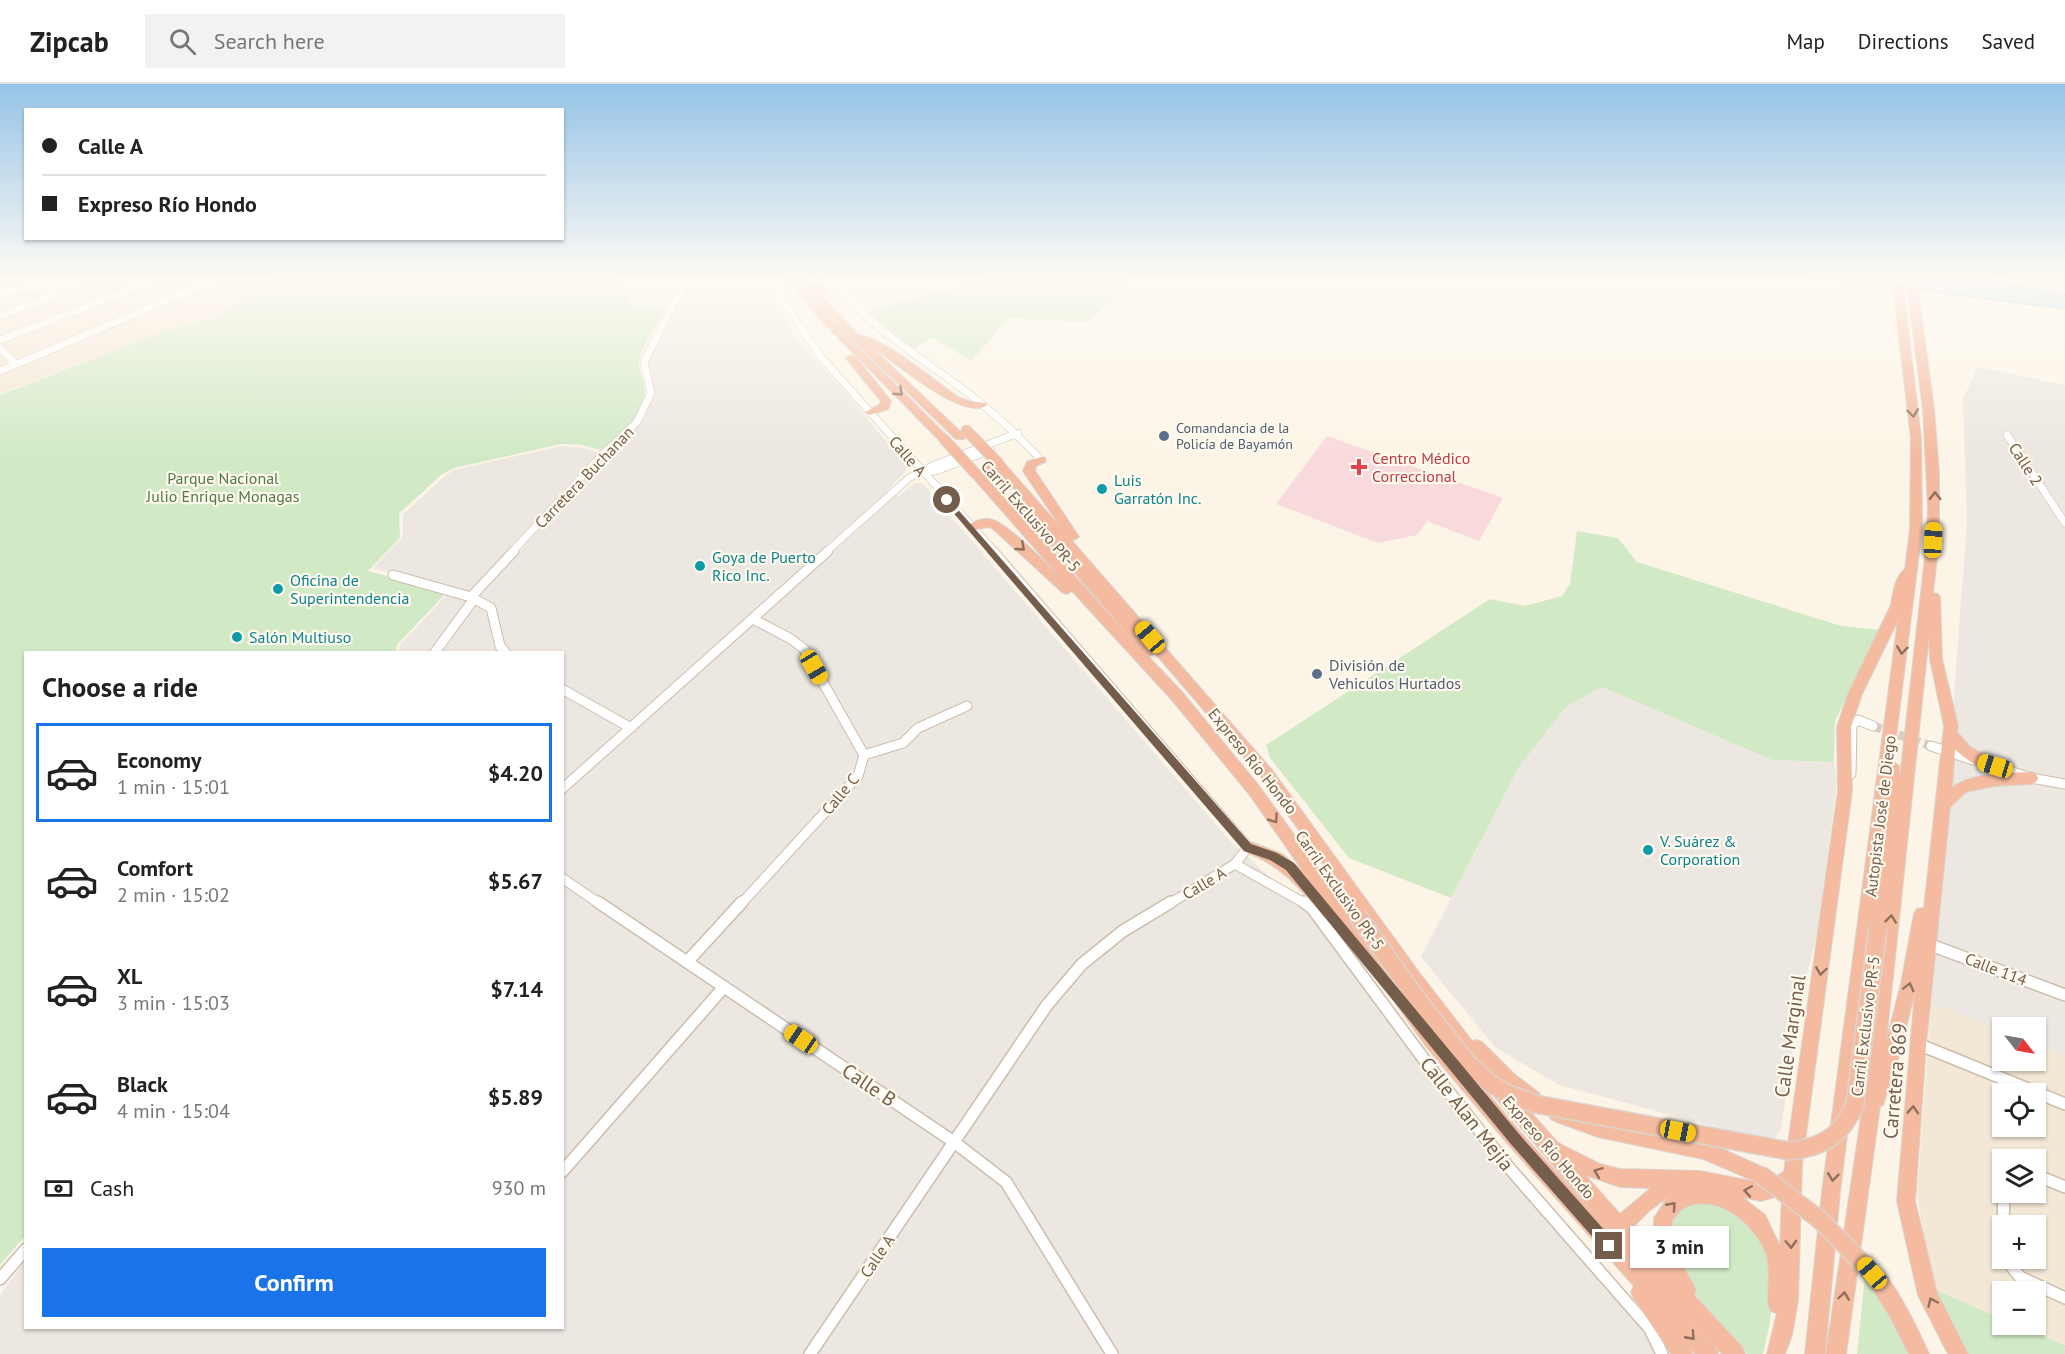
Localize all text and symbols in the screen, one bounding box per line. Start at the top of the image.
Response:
search box [145,14,565,68]
text: Zipcab [30,23,109,60]
icon: search [166,25,199,58]
text: Search here [214,27,325,55]
text: Map [1786,28,1825,55]
text: Directions [1858,28,1949,55]
text: Saved [1982,28,2035,55]
text: Calle A [78,132,143,160]
text: Expreso Río Hondo [78,190,257,218]
one-way arrow [892,385,903,396]
one-way arrow [1907,409,1919,418]
place label: Comandancia de la Policía de Bayamón [1176,419,1293,453]
street label: Carretera Buchanan [530,422,638,532]
marker: Comandancia de la Policía de Bayamón [1157,429,1171,443]
street label: Calle A [885,432,932,481]
street label: Calle 2 [2005,439,2047,489]
place label: Centro Médico Correccional [1372,448,1470,486]
street label: Carril Exclusivo PR-5 [977,456,1085,576]
marker: Centro Médico Correccional [1350,458,1368,476]
park label: Parque Nacional Julio Enrique Monagas [146,468,300,506]
place label: Luis Garratón Inc. [1114,470,1201,508]
marker: Luis Garratón Inc. [1095,482,1109,496]
route start [933,486,960,513]
one-way arrow [1929,491,1941,500]
car [1923,522,1943,558]
one-way arrow [1015,540,1025,551]
place label: Goya de Puerto Rico Inc. [712,547,816,585]
marker: Goya de Puerto Rico Inc. [693,559,707,573]
place label: Oficina de Superintendencia [290,570,409,608]
marker: Oficina de Superintendencia [271,582,285,596]
car [1132,617,1168,657]
place label: Salón Multiuso [249,627,351,647]
marker: Salón Multiuso [230,630,244,644]
one-way arrow [1896,646,1908,655]
car [797,647,831,687]
place label: División de Vehiculos Hurtados [1328,655,1461,693]
marker: División de Vehiculos Hurtados [1310,667,1324,681]
text: Choose a ride [42,670,198,704]
street label: Expreso Río Hondo [1204,704,1302,818]
street label: Autopista José de Diego [1860,734,1900,898]
icon: car [45,746,99,800]
text: Economy [117,746,201,774]
car [1975,752,2015,780]
text: $4.20 [488,759,543,787]
street label: Calle C [817,769,863,819]
text: 1 min · 15:01 [117,774,230,800]
one-way arrow [1267,812,1278,823]
street label: Carril Exclusivo PR-5 [1291,826,1389,954]
place label: V. Suárez & Corporation [1659,831,1740,869]
marker: V. Suárez & Corporation [1641,843,1655,857]
icon: car [45,854,99,908]
text: Comfort [117,854,193,882]
street label: Calle A [1179,862,1230,904]
text: $5.67 [488,867,543,895]
text: 2 min · 15:02 [117,882,230,908]
one-way arrow [1884,915,1897,924]
street label: Calle 114 [1962,948,2030,990]
street label: Carril Exclusivo PR-5 [1846,955,1884,1097]
icon: car [45,962,99,1016]
text: XL [117,962,142,990]
one-way arrow [1815,967,1827,976]
street label: Calle Marginal [1769,973,1811,1099]
text: $7.14 [490,975,543,1003]
one-way arrow [1902,983,1915,993]
text: 3 min · 15:03 [117,990,230,1016]
north arrow [1992,1017,2046,1071]
map controls [1992,1017,2046,1335]
car [781,1021,821,1057]
street label: Carretera 869 [1877,1022,1913,1140]
street label: Calle Alan Mejía [1414,1052,1520,1176]
street label: Calle B [837,1057,901,1113]
icon: car [45,1070,99,1124]
text: Black [117,1070,168,1098]
text: $5.89 [488,1083,543,1111]
button: locate [1992,1083,2046,1137]
street label: Expreso Río Hondo [1499,1091,1599,1203]
text: 4 min · 15:04 [117,1098,230,1124]
one-way arrow [1907,1106,1920,1115]
car [1659,1119,1697,1143]
button: layers [1992,1149,2046,1203]
one-way arrow [1593,1167,1604,1179]
icon: cash [42,1172,75,1205]
one-way arrow [1828,1172,1840,1182]
text: Cash [90,1174,134,1202]
text: 930 m [492,1175,546,1201]
one-way arrow [1743,1185,1752,1197]
one-way arrow [1665,1202,1676,1213]
button: + [1992,1215,2046,1269]
callout: 3 min [1630,1225,1729,1267]
street label: Calle A [855,1230,899,1281]
route end [1595,1232,1622,1259]
text: 3 min [1655,1234,1704,1260]
one-way arrow [1785,1239,1798,1248]
button: Confirm [42,1248,546,1317]
car [1854,1253,1890,1293]
button: − [1992,1281,2046,1335]
one-way arrow [1838,1291,1850,1301]
one-way arrow [1927,1297,1939,1308]
one-way arrow [1684,1329,1695,1340]

